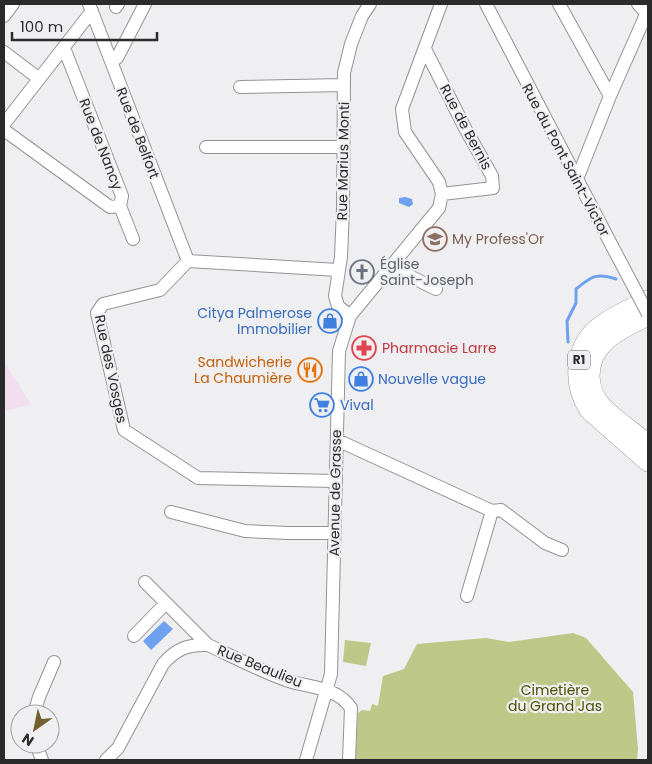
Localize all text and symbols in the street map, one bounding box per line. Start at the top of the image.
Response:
scale bar [12,10,158,42]
text: 100 m [20,16,63,37]
street label: Rue du Pont Saint-Victor [517,80,615,240]
street label: Rue de Bernis [435,81,497,173]
street label: Rue de Belfort [111,84,165,182]
street label: Rue de Nancy [74,95,128,193]
street label: Rue Marius Monti [332,102,354,220]
school or university icon: My Profess'Or [422,226,448,252]
place label: My Profess'Or [452,229,544,249]
place label: Église Saint-Joseph [380,254,474,290]
church icon: Église Saint-Joseph [349,259,375,285]
place label: Citya Palmerose Immobilier [197,303,312,339]
shop icon: Citya Palmerose Immobilier [317,308,343,334]
street label: Rue des Vosges [90,313,132,425]
pharmacy icon: Pharmacie Larre [351,335,377,361]
place label: Pharmacie Larre [382,338,497,358]
road number: R1 [568,350,590,370]
place label: Sandwicherie La Chaumière [194,352,292,388]
restaurant icon: Sandwicherie La Chaumière [297,357,323,383]
shop icon: Nouvelle vague [348,366,374,392]
place label: Nouvelle vague [378,369,486,389]
supermarket icon: Vival [309,392,335,418]
place label: Vival [340,395,374,415]
street label: Avenue de Grasse [324,429,346,557]
street label: Rue Beaulieu [214,640,306,692]
park label: Cimetière du Grand Jas [508,680,602,716]
north arrow [10,704,60,754]
text: N [18,729,38,751]

